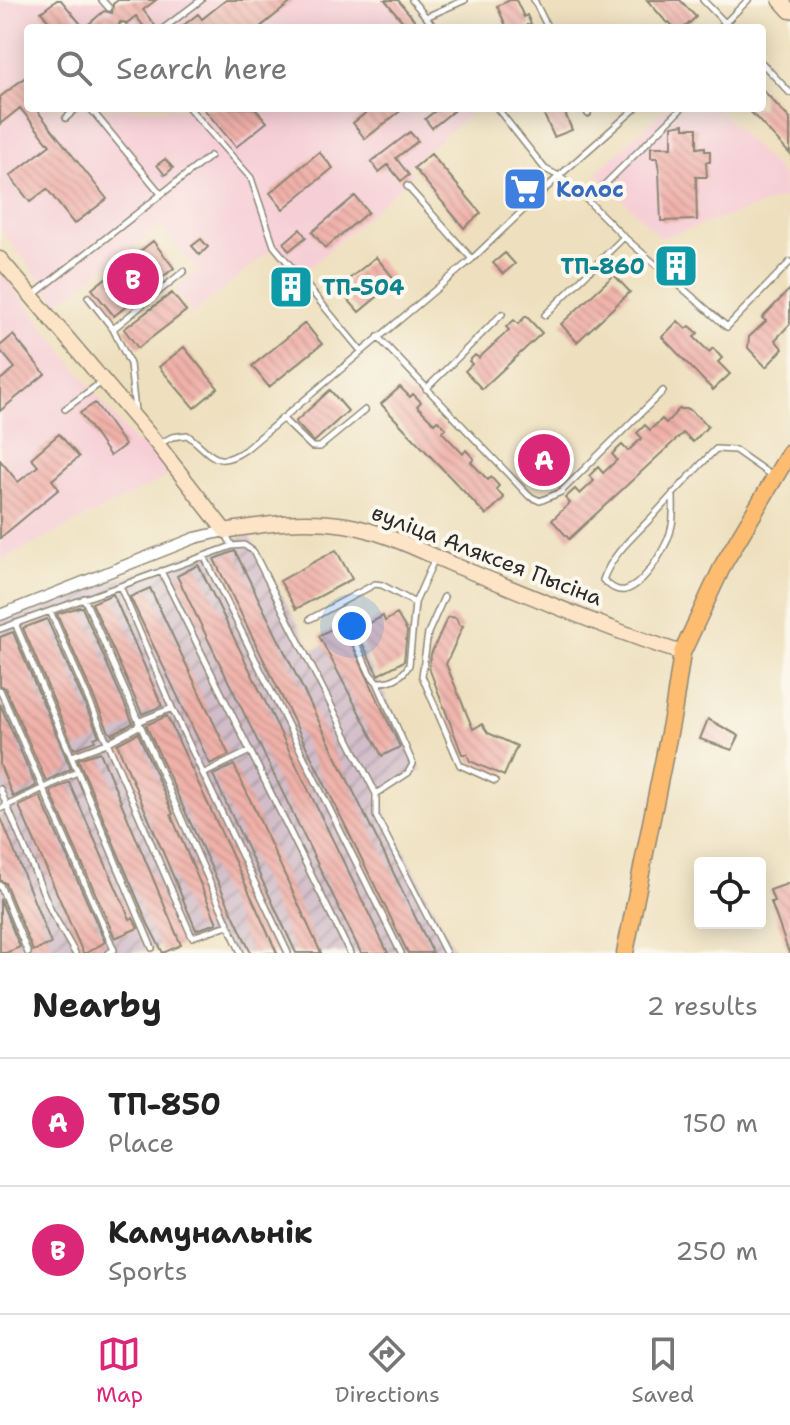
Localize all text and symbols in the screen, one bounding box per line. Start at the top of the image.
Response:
search box [24,24,766,112]
icon: search [52,46,96,90]
text: Search here [116,48,287,89]
supermarket icon: Колос [501,165,549,213]
place label: Колос [556,175,624,204]
building icon: ТП-860 [652,242,700,290]
pin: B [107,249,159,309]
place label: ТП-860 [561,252,645,281]
building icon: ТП-504 [267,263,315,311]
place label: ТП-504 [322,273,405,302]
pin: A [518,430,570,490]
street label: вуліца Аляксея Пысіна [368,498,607,612]
your location [332,606,372,646]
map controls [694,857,766,929]
button: locate [694,857,766,929]
text: Nearby [32,982,162,1028]
text: 2 results [646,988,758,1023]
text: ТП-850 [108,1084,221,1125]
text: A [48,1105,68,1140]
text: 150 m [682,1105,758,1140]
text: Place [108,1125,174,1160]
text: Камунальнік [108,1212,313,1253]
text: B [50,1233,66,1268]
text: 250 m [675,1233,758,1268]
text: Sports [108,1253,188,1288]
tab: Map [96,1332,143,1409]
tab: Directions [335,1332,440,1409]
tab: Saved [632,1332,694,1409]

